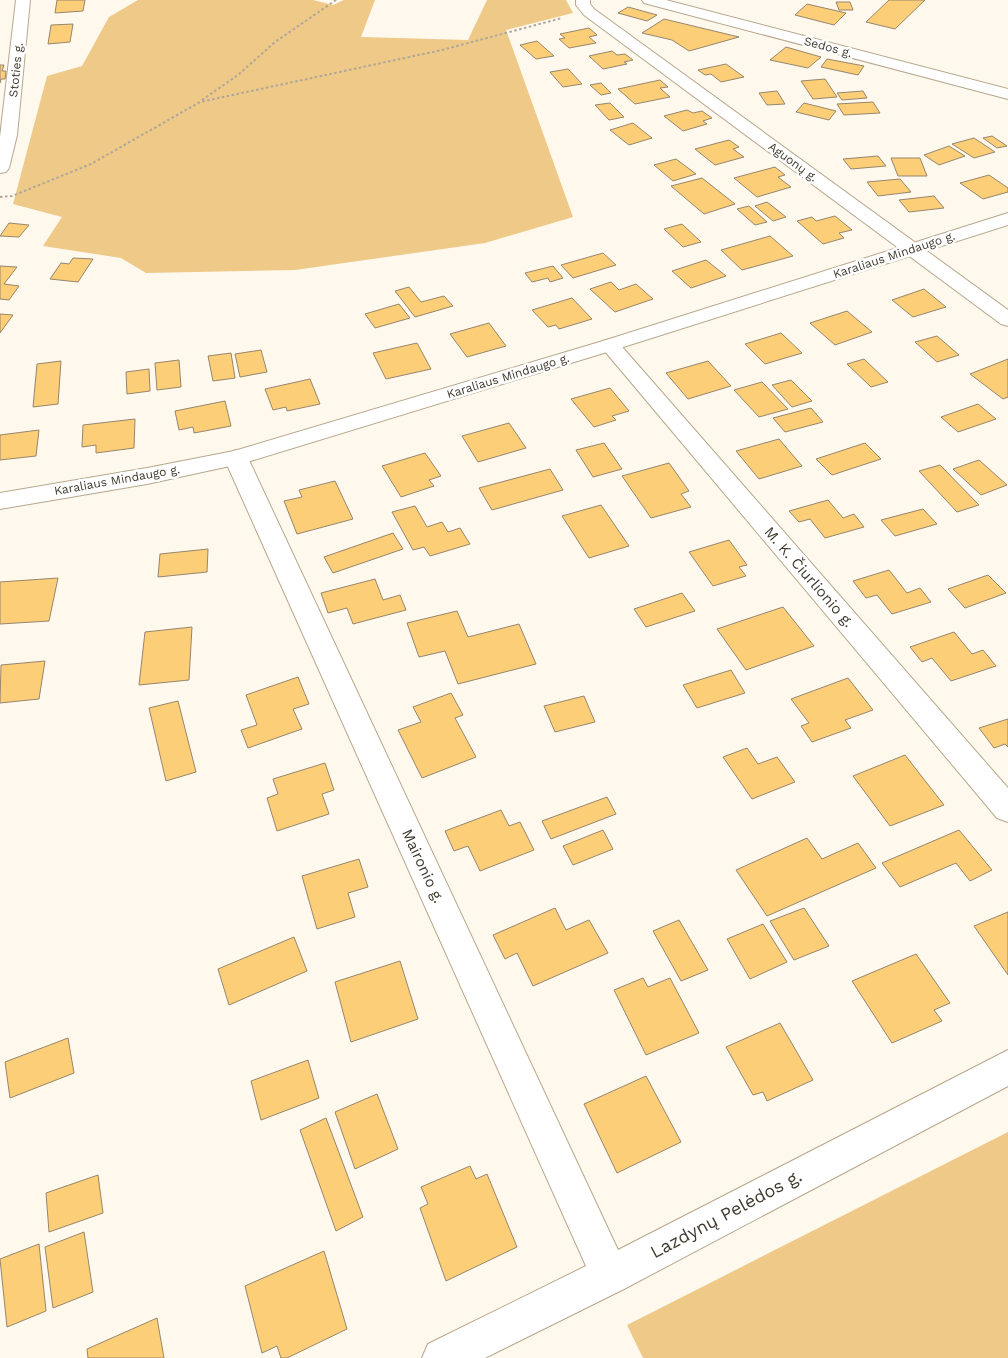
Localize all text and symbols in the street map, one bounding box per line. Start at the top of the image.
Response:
street label: Sedos g. [802,34,854,60]
street label: Stoties g. [6,42,26,98]
street label: Aguonų g. [766,139,820,185]
street label: Karaliaus Mindaugo g. [831,229,957,281]
street label: Karaliaus Mindaugo g. [445,351,571,401]
street label: Karaliaus Mindaugo g. [53,462,181,498]
street label: M. K. Čiurlionio g. [760,522,858,631]
street label: Maironio g. [398,826,448,906]
street label: Lazdynų Pelėdos g. [646,1165,805,1262]

